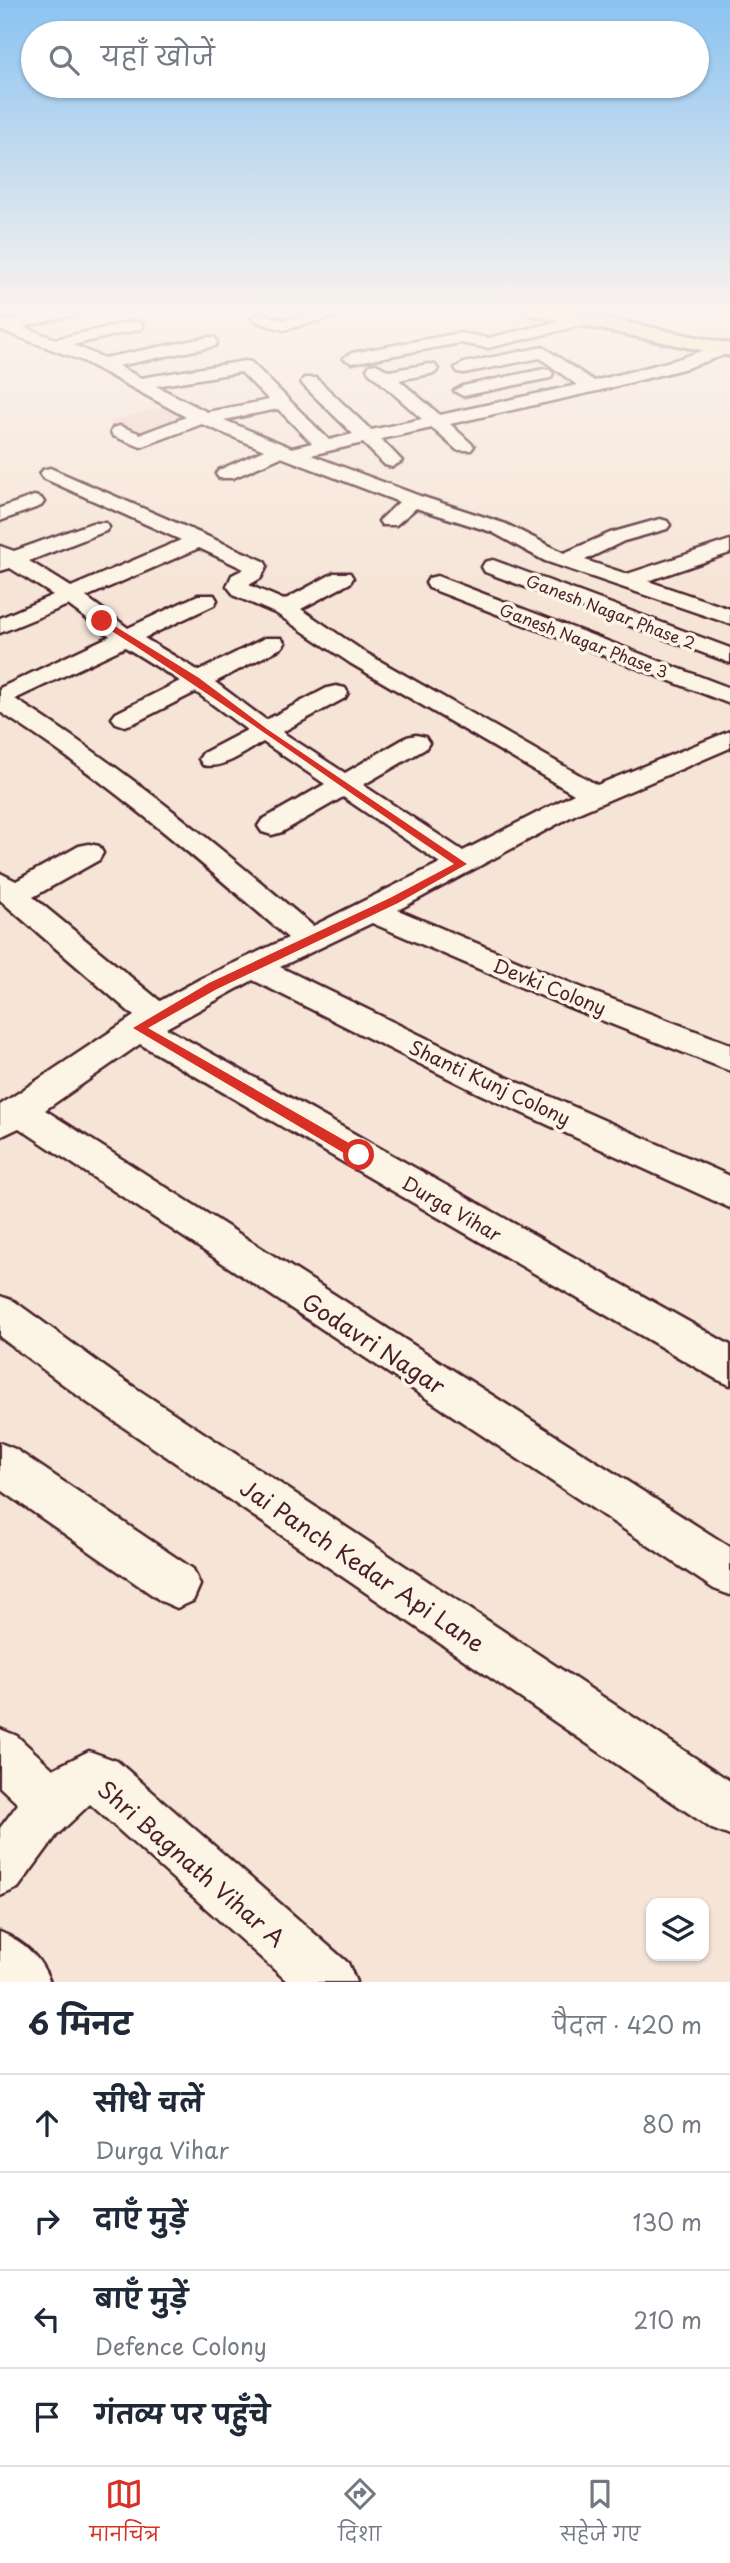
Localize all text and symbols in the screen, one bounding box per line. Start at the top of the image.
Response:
search box [21,21,709,98]
text: यहाँ खोजें [101,36,215,75]
icon: search [45,41,83,79]
street label: Ganesh Nagar Phase 2 [523,568,699,654]
street label: Ganesh Nagar Phase 3 [496,597,672,683]
route end [86,605,117,636]
street label: Devki Colony [489,951,611,1021]
street label: Shanti Kunj Colony [405,1032,575,1132]
route start [343,1139,374,1170]
street label: Durga Vihar [397,1168,507,1248]
street label: Godavri Nagar [295,1283,453,1403]
street label: Jai Panch Kedar Api Lane [234,1470,492,1660]
street label: Shri Bagnath Vihar A [90,1771,294,1955]
map controls [646,1898,709,1961]
button: layers [646,1898,709,1961]
text: 6 मिनट [28,2000,132,2045]
text: पैदल · 420 m [552,2007,702,2042]
text: सीधे चलें [95,2082,203,2121]
icon: ahead [28,2104,66,2142]
text: 80 m [642,2106,702,2141]
text: Durga Vihar [95,2132,229,2167]
text: दाएँ मुड़ें [95,2198,187,2237]
icon: right [28,2202,66,2240]
text: 130 m [632,2204,702,2239]
text: बाएँ मुड़ें [95,2278,188,2317]
icon: left [28,2300,66,2338]
text: 210 m [634,2302,702,2337]
text: Defence Colony [95,2328,267,2363]
text: गंतव्य पर पहुँचे [95,2394,270,2433]
icon: arrive [28,2398,66,2436]
tab: मानचित्र [89,2475,159,2555]
tab: दिशा [338,2475,381,2555]
tab: सहेजे गए [560,2475,640,2555]

